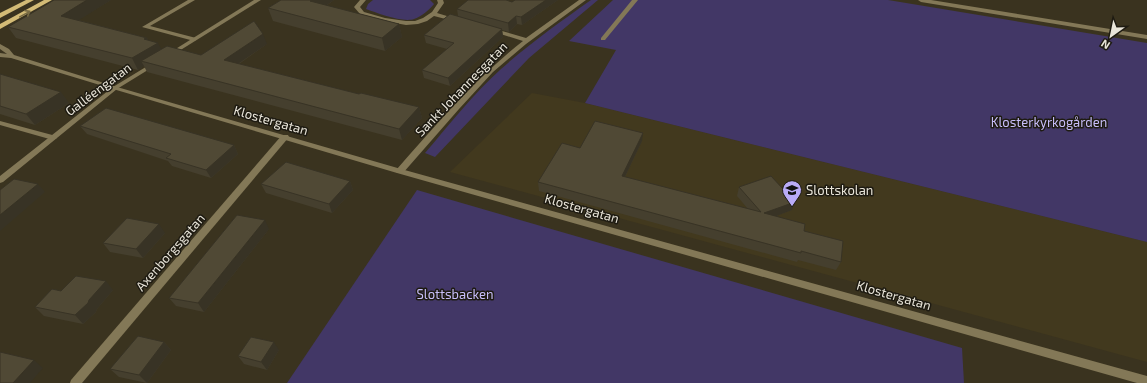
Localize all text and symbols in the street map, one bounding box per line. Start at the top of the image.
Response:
one-way arrow [19,9,31,17]
north arrow [1091,16,1131,56]
text: N [1098,37,1112,52]
street label: Sankt Johannesgatan [412,38,510,140]
street label: Galléengatan [62,59,134,119]
street label: Klostergatan [232,102,310,138]
park label: Klosterkyrkogården [991,114,1107,130]
school or university icon: Slottskolan [781,179,803,207]
place label: Slottskolan [806,182,873,198]
street label: Klostergatan [543,190,621,226]
street label: Axenborgsgatan [132,210,208,294]
street label: Klostergatan [855,277,933,313]
park label: Slottsbacken [417,286,493,302]

